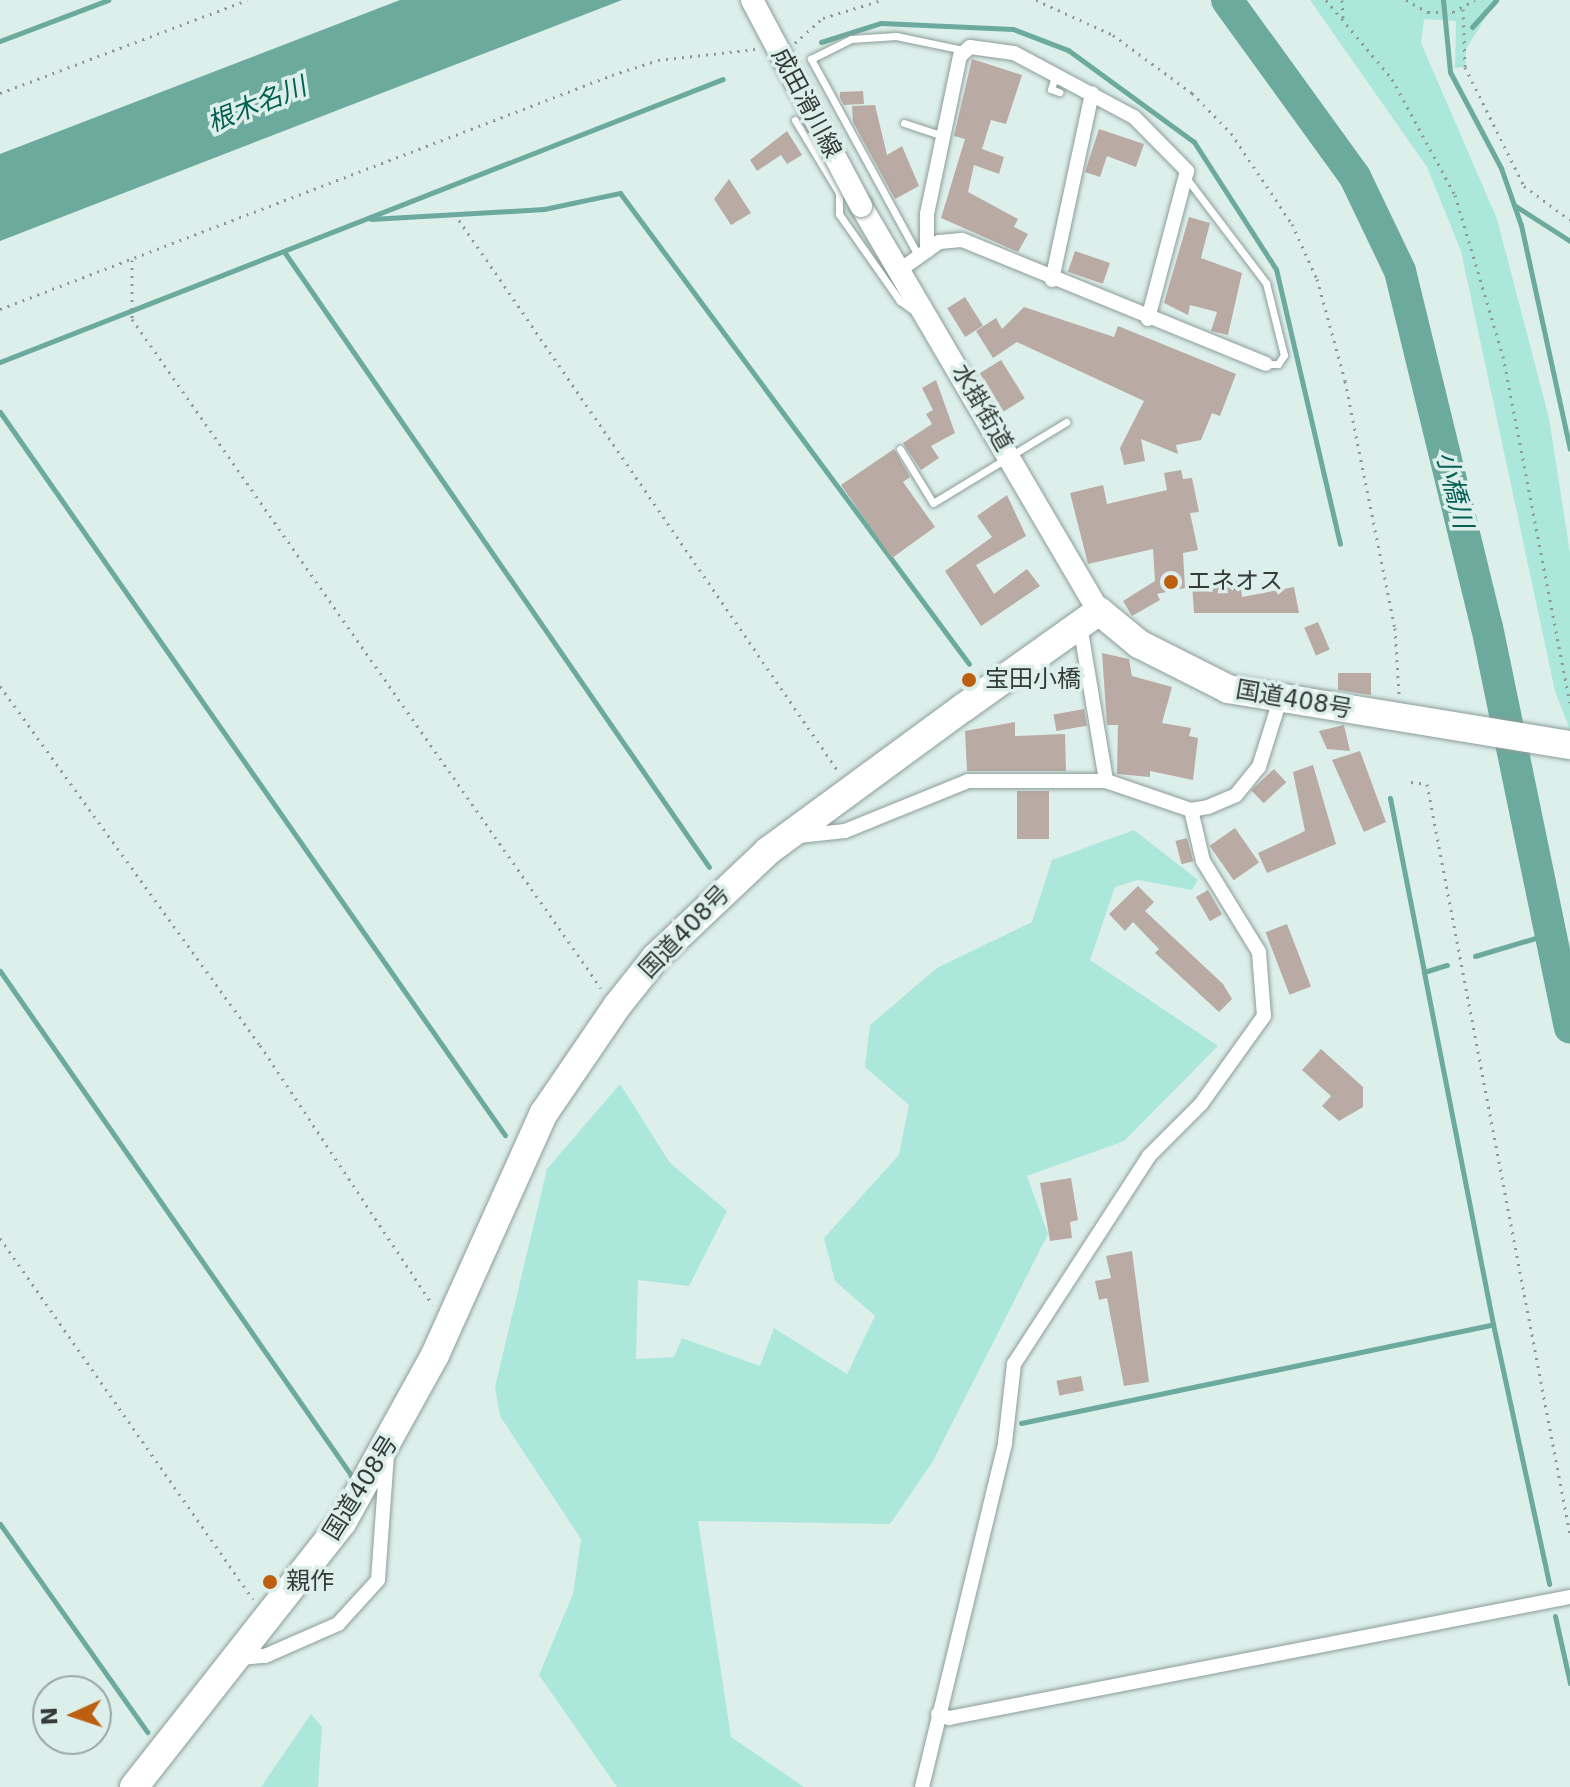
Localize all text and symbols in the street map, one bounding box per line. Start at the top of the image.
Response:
street label: 成田滑川線 [765,43,847,163]
water label: 根木名川 [203,71,311,139]
street label: 水掛街道 [946,359,1018,457]
water label: 小橋川 [1429,448,1479,532]
place label: エネオス [1187,568,1283,596]
marker: エネオス [1162,573,1180,591]
place label: 宝田小橋 [985,666,1081,694]
marker: 宝田小橋 [960,671,978,689]
street label: 国道408号 [1233,676,1355,724]
street label: 国道408号 [634,880,736,984]
street label: 国道408号 [318,1430,404,1546]
place label: 親作 [286,1568,334,1596]
marker: 親作 [261,1573,279,1591]
north arrow [32,1675,112,1755]
text: N [37,1706,62,1726]

